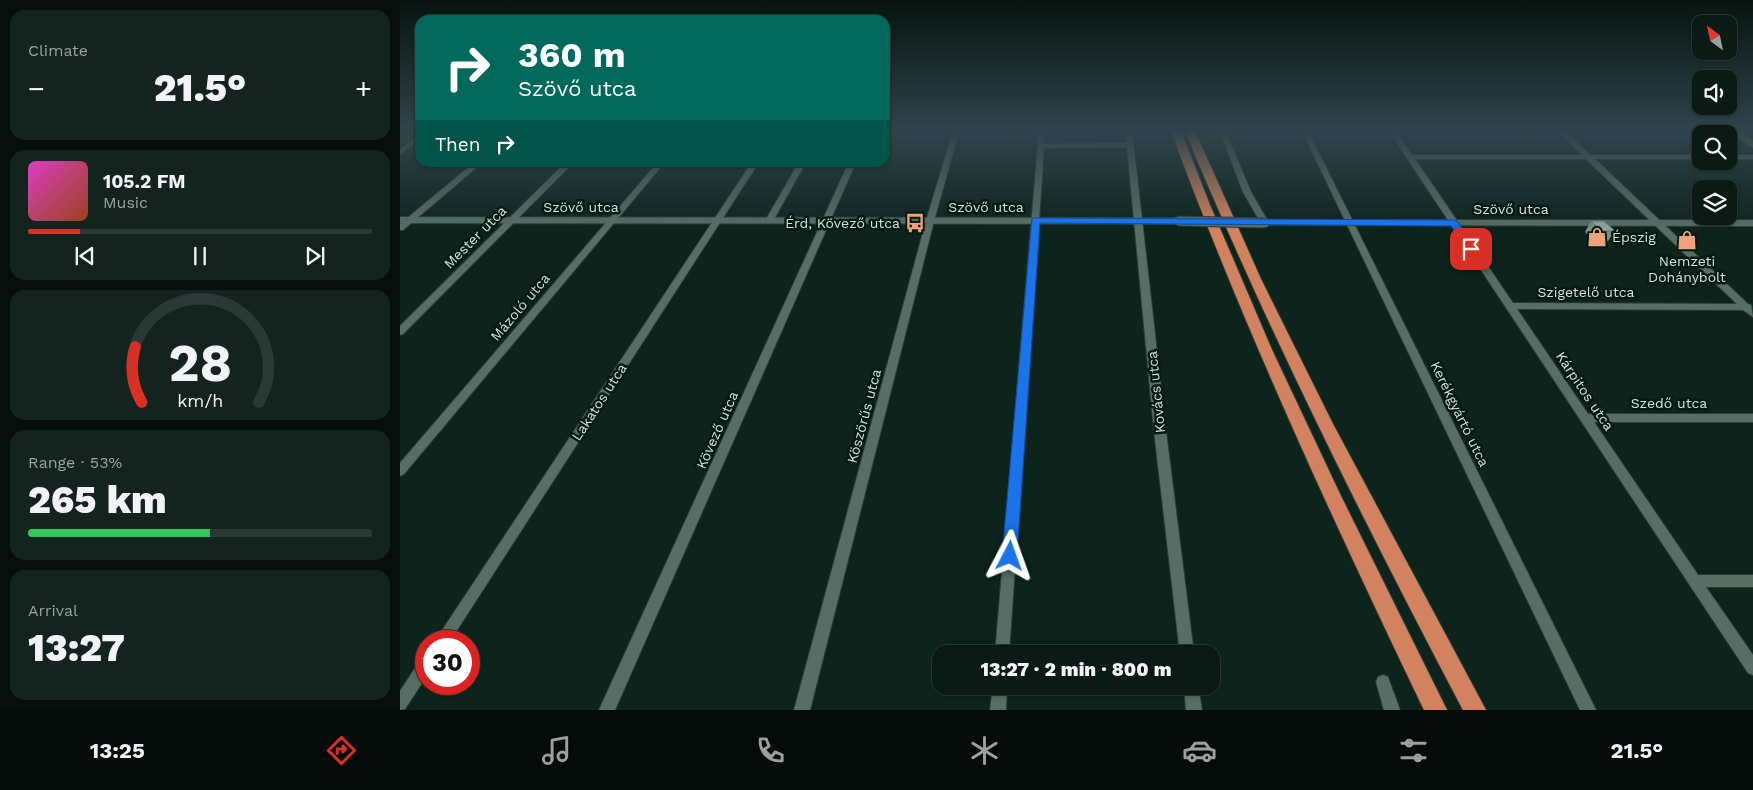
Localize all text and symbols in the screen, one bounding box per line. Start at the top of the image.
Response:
north arrow [1692,15,1738,60]
map controls [1692,15,1737,225]
text: 360 m [518,34,626,76]
icon: right [435,35,500,100]
text: Climate [28,41,88,60]
text: 21.5° [154,66,246,110]
button: sound [1692,70,1737,115]
text: − [28,72,45,105]
text: + [355,72,372,105]
text: Szövő utca [518,76,636,101]
button: search [1692,125,1737,170]
icon: right [491,130,519,158]
text: Then [435,133,481,156]
text: 105.2 FM [103,170,186,193]
button: layers [1692,180,1737,225]
text: Music [103,193,148,212]
street label: Szövő utca [543,199,619,215]
street label: Szövő utca [948,199,1024,215]
street label: Szövő utca [1473,201,1549,217]
street label: Mester utca [440,202,510,272]
bus stop icon: Érd, Kövező utca [904,212,926,234]
place label: Érd, Kövező utca [785,215,900,231]
shop icon: Épszig [1586,226,1608,248]
pin [1450,228,1492,270]
place label: Épszig [1612,229,1656,245]
shop icon: Nemzeti Dohánybolt [1676,229,1698,251]
icon: arrive [1457,235,1485,263]
icon: previous [71,242,99,270]
icon: pause [186,242,214,270]
icon: next [301,242,329,270]
place label: Nemzeti Dohánybolt [1648,253,1726,285]
street label: Mázoló utca [487,270,553,344]
street label: Szigetelő utca [1537,284,1635,300]
text: 28 [168,333,232,394]
street label: Kárpitos utca [1553,348,1617,434]
street label: Kovács utca [1144,350,1168,434]
street label: Kerékgyártó utca [1428,359,1492,469]
street label: Lakatos utca [568,361,630,443]
street label: Köszörűs utca [844,367,884,465]
street label: Kövező utca [693,389,741,471]
text: km/h [177,390,223,411]
street label: Szedő utca [1631,395,1707,411]
text: Range · 53% [28,453,122,472]
text: 265 km [28,478,167,522]
position arrow [983,529,1035,581]
text: Arrival [28,601,78,620]
text: 13:27 [28,626,125,670]
speed limit sign: 30 [415,630,480,695]
text: 13:27 · 2 min · 800 m [981,658,1171,681]
icon: directions [324,733,359,768]
icon: music [539,733,574,768]
icon: phone [753,733,788,768]
icon: climate [967,733,1002,768]
icon: car [1182,733,1217,768]
icon: filters [1396,733,1431,768]
text: 13:25 [90,738,145,763]
text: 21.5° [1611,738,1663,763]

